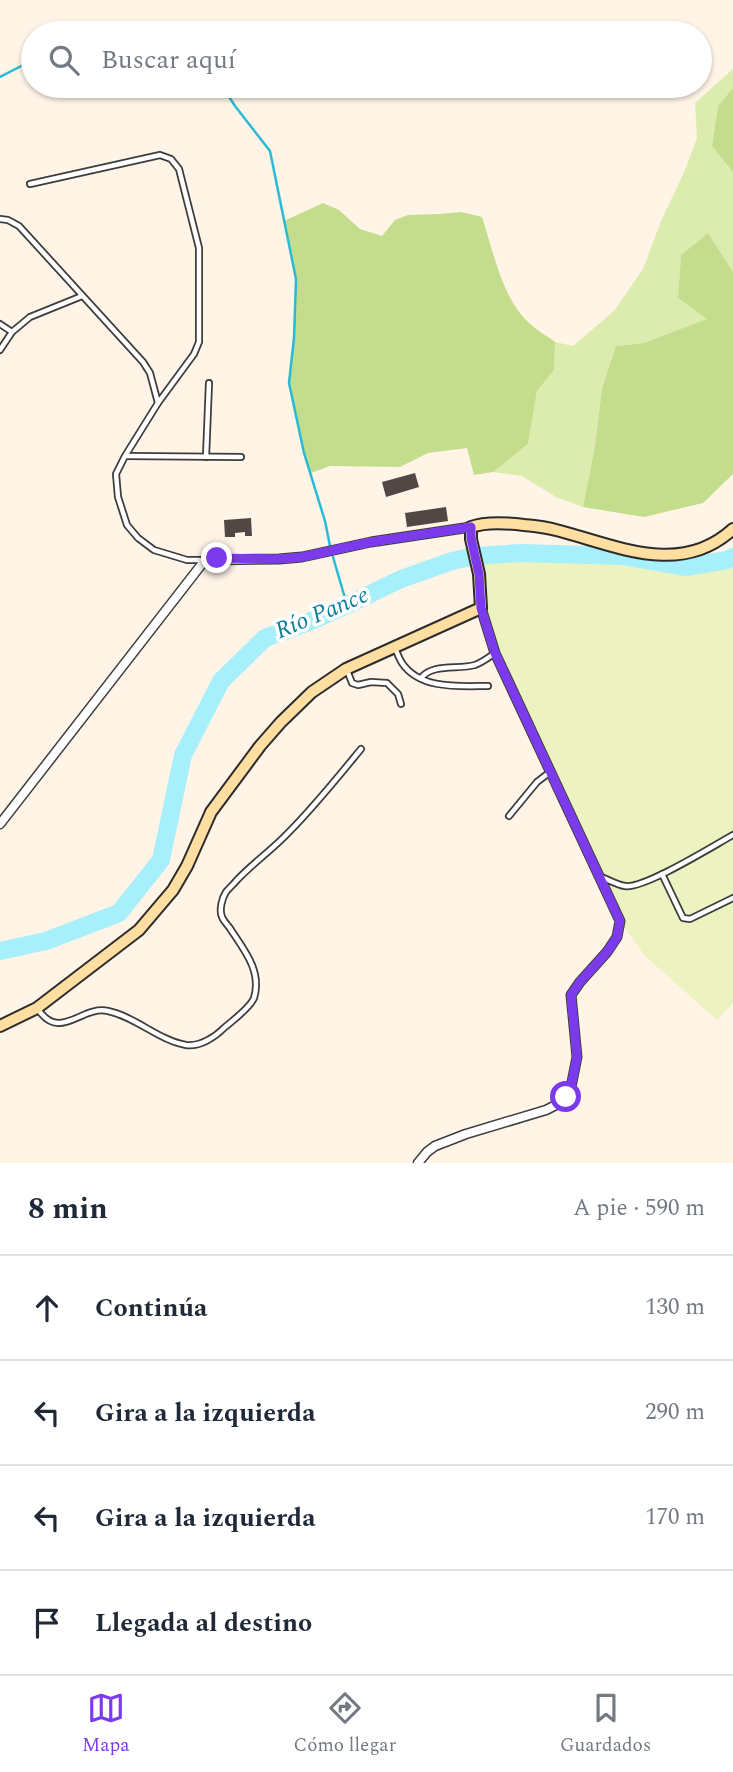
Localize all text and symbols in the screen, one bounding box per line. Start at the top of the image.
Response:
search box [21,21,712,98]
text: Buscar aquí [101,40,236,80]
icon: search [45,41,83,79]
route end [201,542,232,573]
water label: Río Pance [269,577,375,649]
route start [550,1081,581,1112]
text: 8 min [28,1186,108,1232]
text: A pie · 590 m [573,1191,705,1226]
text: Continúa [95,1288,207,1328]
icon: ahead [28,1289,66,1327]
text: 130 m [645,1290,705,1325]
text: Gira a la izquierda [95,1393,316,1433]
icon: left [28,1394,66,1432]
text: 290 m [645,1395,705,1430]
text: Gira a la izquierda [95,1498,316,1538]
icon: left [28,1499,66,1537]
text: 170 m [645,1500,705,1535]
text: Llegada al destino [95,1603,312,1643]
icon: arrive [28,1604,66,1642]
tab: Mapa [82,1689,130,1760]
tab: Cómo llegar [293,1689,396,1760]
tab: Guardados [560,1689,651,1760]

